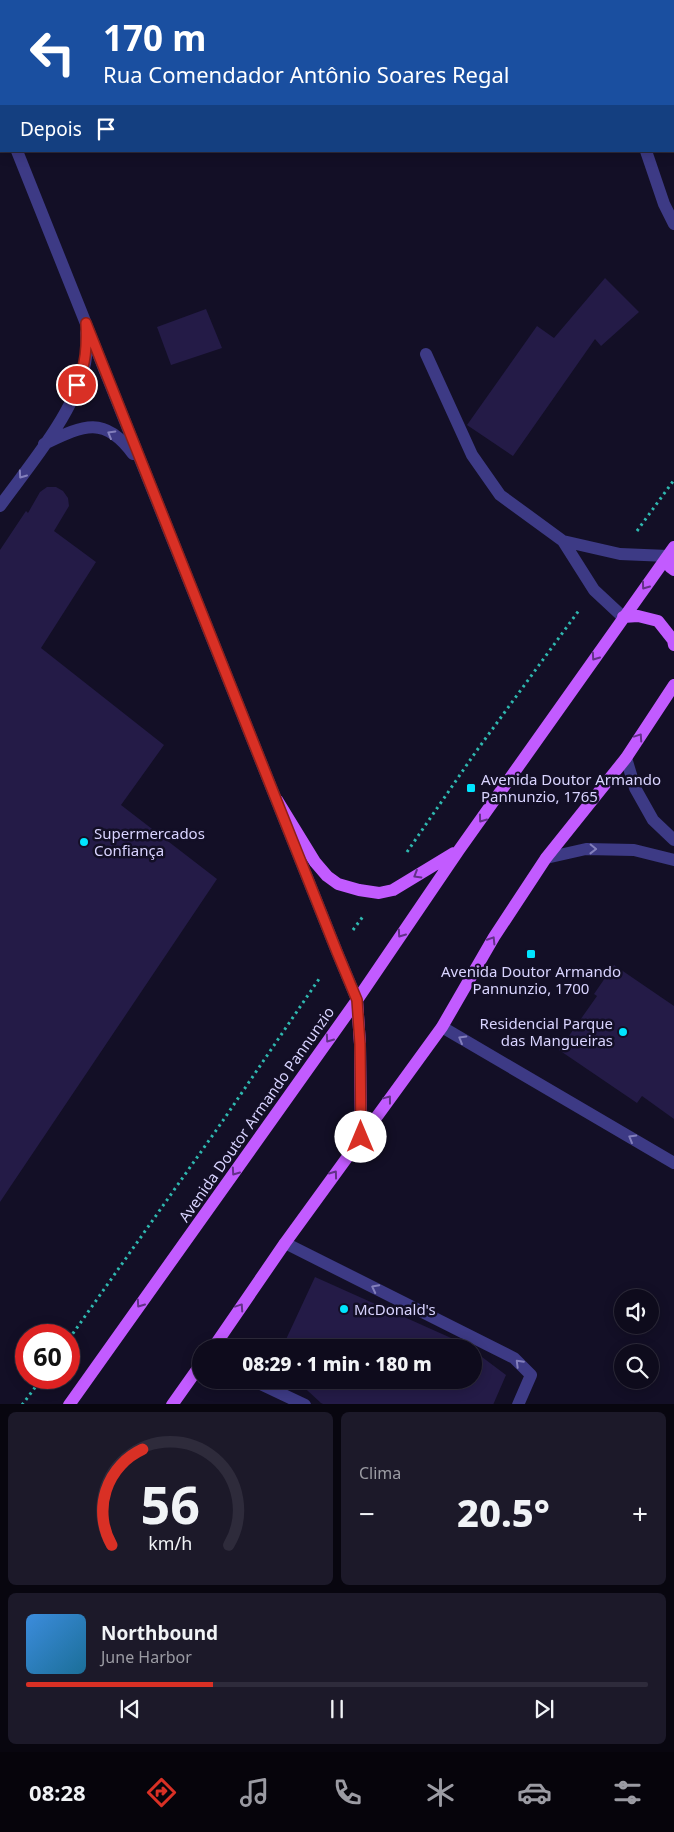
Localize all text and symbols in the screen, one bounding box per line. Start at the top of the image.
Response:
text: 170 m [103,14,206,61]
icon: left [20,20,85,85]
text: Rua Comendador Antônio Soares Regal [103,59,510,89]
icon: arrive [92,115,120,143]
text: Depois [20,116,82,142]
pin [56,364,98,406]
icon: arrive [63,371,91,399]
one-way arrow [107,430,116,440]
one-way arrow [19,470,28,479]
one-way arrow [642,581,652,590]
one-way arrow [592,651,601,661]
one-way arrow [633,734,642,743]
place label: Avenida Doutor Armando Pannunzio, 1765 [481,769,661,806]
marker: Avenida Doutor Armando Pannunzio, 1765 [465,782,477,794]
one-way arrow [479,813,488,823]
place label: Supermercados Confiança [94,823,205,860]
marker: Supermercados Confiança [78,836,90,848]
one-way arrow [590,844,598,854]
one-way arrow [413,869,422,879]
one-way arrow [398,928,407,937]
one-way arrow [486,936,496,945]
marker: Avenida Doutor Armando Pannunzio, 1700 [525,948,537,960]
place label: Avenida Doutor Armando Pannunzio, 1700 [441,961,621,998]
street label: Avenida Doutor Armando Pannunzio [174,1002,338,1226]
place label: Residencial Parque das Mangueiras [480,1013,613,1050]
marker: Residencial Parque das Mangueiras [617,1026,629,1038]
one-way arrow [326,1033,335,1043]
one-way arrow [458,1035,467,1045]
one-way arrow [383,1096,391,1105]
position arrow [334,1110,386,1162]
one-way arrow [629,1134,638,1144]
one-way arrow [232,1166,241,1175]
one-way arrow [328,1170,337,1180]
one-way arrow [371,1284,380,1294]
map controls [614,1289,659,1389]
button: sound [614,1289,659,1334]
one-way arrow [138,1298,146,1307]
place label: McDonald's [354,1299,436,1319]
marker: McDonald's [338,1303,350,1315]
one-way arrow [234,1304,243,1313]
speed limit sign: 60 [15,1324,80,1389]
button: search [614,1344,659,1389]
text: 08:29 · 1 min · 180 m [242,1351,432,1377]
one-way arrow [516,1360,525,1369]
text: Clima [359,1462,401,1484]
text: 56 [141,1468,200,1539]
text: 20.5° [457,1486,550,1538]
text: − [359,1494,375,1532]
text: + [632,1494,648,1532]
text: km/h [149,1531,192,1555]
text: Northbound [101,1620,218,1646]
text: June Harbor [101,1646,192,1668]
icon: previous [116,1695,144,1723]
icon: pause [323,1695,351,1723]
icon: next [530,1695,558,1723]
icon: directions [144,1775,179,1810]
icon: music [237,1775,272,1810]
icon: phone [330,1775,365,1810]
icon: climate [423,1775,458,1810]
icon: car [517,1775,552,1810]
icon: filters [610,1775,645,1810]
text: 08:28 [29,1777,86,1807]

